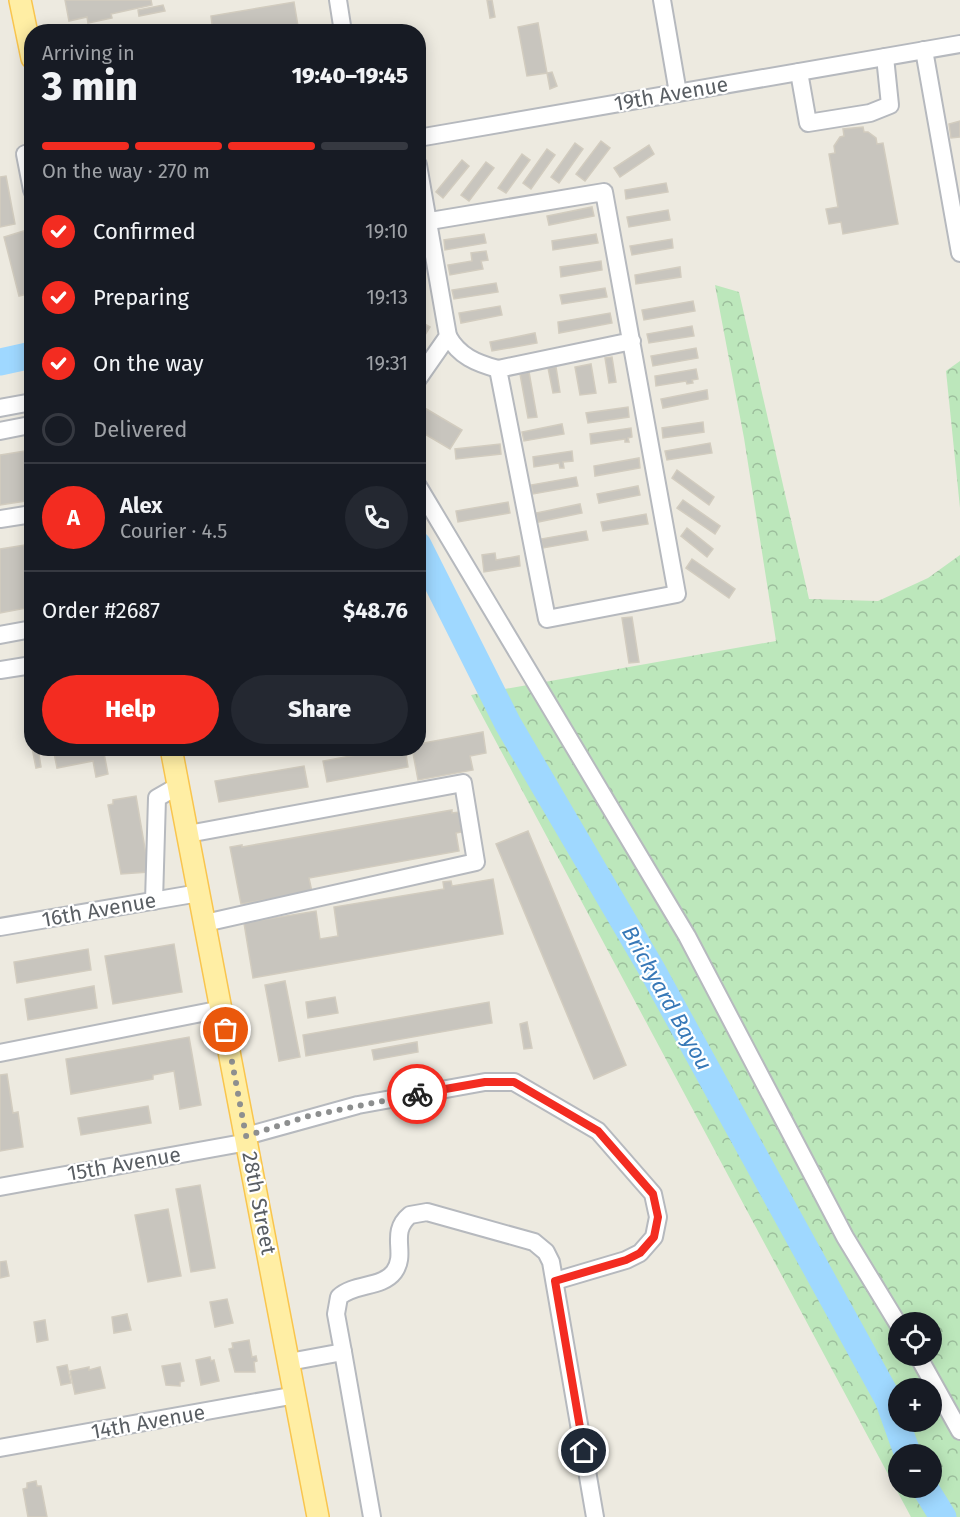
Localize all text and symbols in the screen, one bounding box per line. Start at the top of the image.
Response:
text: Arriving in [42,41,135,65]
text: 19:40–19:45 [292,62,408,89]
text: 3 min [42,64,138,110]
street label: 19th Avenue [612,71,730,117]
text: On the way · 270 m [42,159,210,183]
icon: check [42,215,75,248]
text: Confirmed [93,218,196,245]
text: 19:10 [365,219,408,243]
icon: check [42,281,75,314]
text: Preparing [93,284,189,311]
text: 19:13 [366,285,408,309]
icon: check [42,347,75,380]
text: On the way [93,350,204,377]
text: 19:31 [366,351,408,375]
text: Delivered [93,416,188,443]
button: phone [345,486,408,549]
text: Alex [120,492,163,519]
text: A [67,504,80,531]
text: Courier · 4.5 [120,519,227,543]
text: Order #2687 [42,597,160,624]
text: $48.76 [343,597,408,624]
button: Help [42,675,219,744]
button: Share [231,675,408,744]
street label: 16th Avenue [40,887,158,933]
water label: Brickyard Bayou [616,921,718,1075]
pin [200,1004,251,1055]
icon: bag [209,1013,242,1046]
courier [387,1064,447,1124]
icon: bike [401,1078,434,1111]
street label: 15th Avenue [65,1141,183,1187]
street label: 28th Street [236,1149,282,1257]
map controls [888,1312,942,1498]
button: locate [888,1312,942,1366]
button: + [888,1378,942,1432]
street label: 14th Avenue [89,1399,207,1445]
pin [558,1425,609,1476]
icon: home [567,1434,600,1467]
button: − [888,1444,942,1498]

